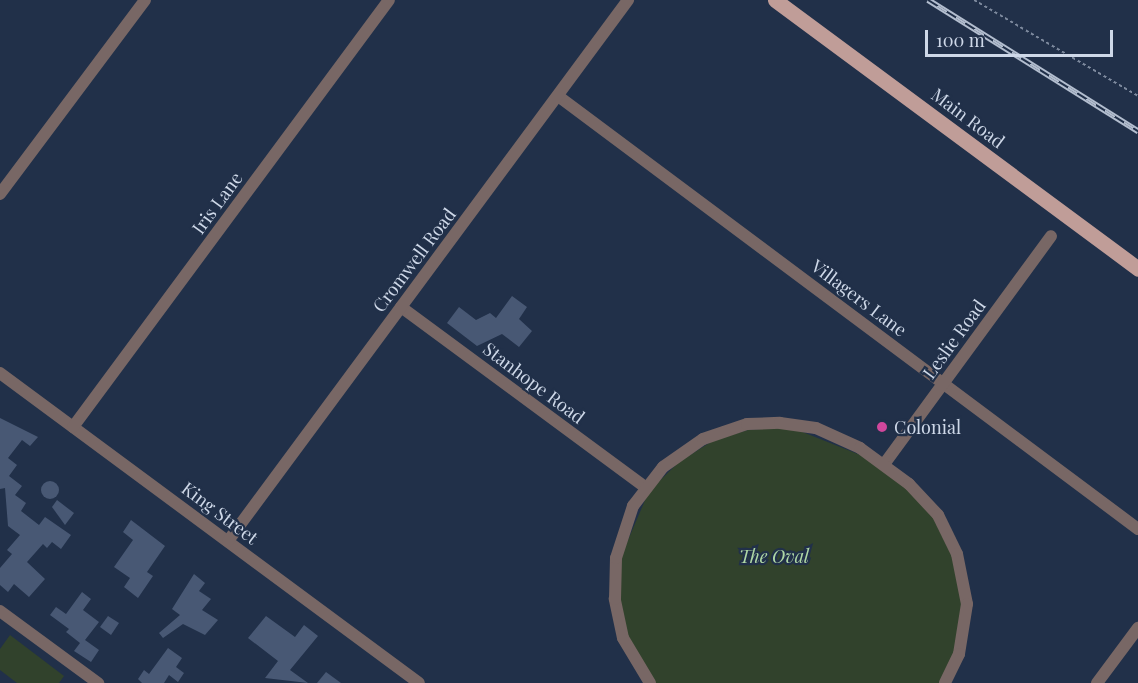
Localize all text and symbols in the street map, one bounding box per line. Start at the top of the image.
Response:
scale bar [928,18,1116,56]
text: 100 m [936,28,985,52]
street label: Main Road [927,83,1009,153]
street label: Iris Lane [187,168,247,238]
street label: Cromwell Road [368,204,460,316]
street label: Villagers Lane [807,255,911,341]
street label: Leslie Road [918,295,990,383]
street label: Stanhope Road [479,338,589,428]
place label: Colonial [894,416,961,438]
marker: Colonial [875,420,889,434]
street label: King Street [178,477,262,549]
park label: The Oval [739,545,809,567]

